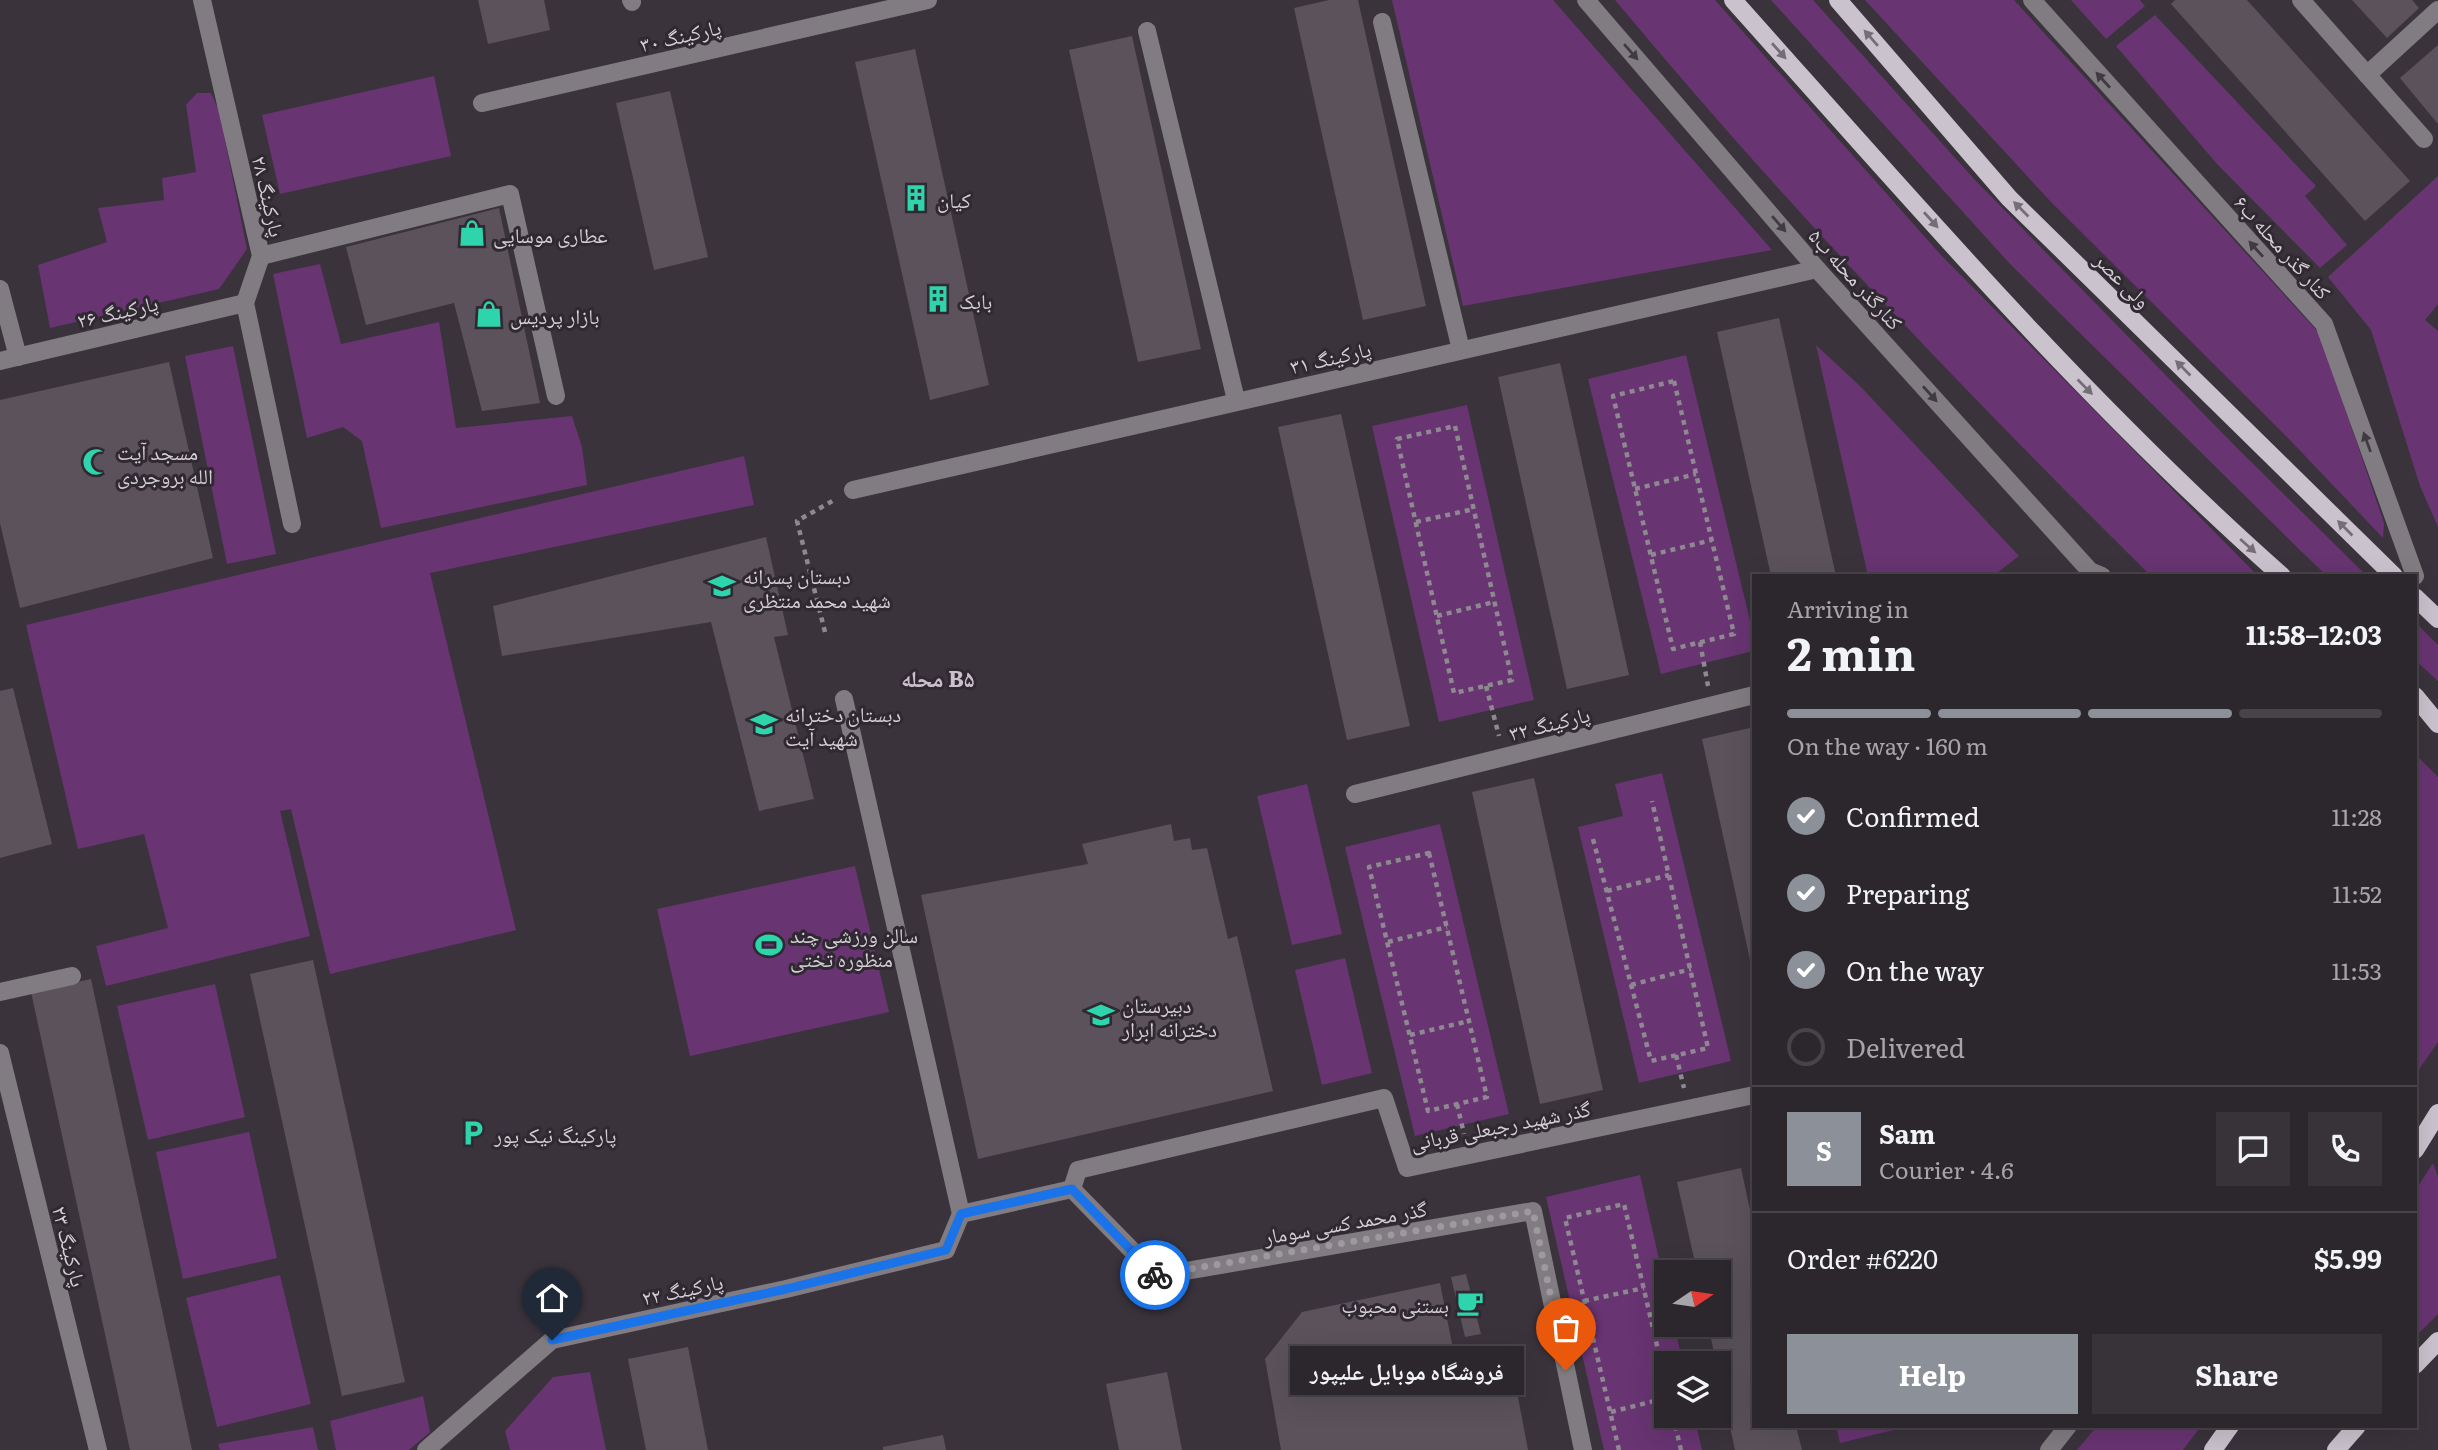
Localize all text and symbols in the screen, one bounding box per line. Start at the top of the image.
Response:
street label: پارکینگ ۳۰ [636,10,724,58]
one-way arrow [1863,29,1879,47]
one-way arrow [1770,42,1786,59]
one-way arrow [1623,43,1638,60]
one-way arrow [2096,72,2112,89]
street label: پارکینگ ۲۸ [246,152,294,240]
building icon: کیان [901,183,931,213]
place label: کیان [937,183,971,214]
street label: کنار گذر محله ب۶ [2228,187,2340,305]
one-way arrow [2012,200,2029,217]
one-way arrow [1922,211,1938,228]
one-way arrow [1771,215,1787,233]
shop icon: عطاری موسایی [457,218,487,248]
place label: عطاری موسایی [493,218,608,249]
street label: کنارگذر محله ب۵ [1803,220,1911,336]
one-way arrow [2248,240,2264,258]
street label: ولی عصر [2088,243,2159,314]
building icon: بابک [923,284,953,314]
place label: بابک [959,284,992,315]
street label: پارکینگ ۲۶ [73,286,161,334]
shop icon: بازار پردیس [474,299,504,329]
place label: بازار پردیس [510,299,599,330]
street label: پارکینگ ۳۱ [1286,332,1374,380]
one-way arrow [2175,361,2192,377]
one-way arrow [2077,378,2094,395]
one-way arrow [1922,385,1938,402]
one-way arrow [2361,432,2372,453]
place label: مسجد آیت الله بروجردی [117,435,213,490]
mosque icon: مسجد آیت الله بروجردی [81,447,111,477]
one-way arrow [2337,520,2354,536]
one-way arrow [2239,537,2256,553]
place label: دبستان پسرانه شهید محمد منتظری [743,559,891,614]
school or university icon: دبستان پسرانه شهید محمد منتظری [707,571,737,601]
text: Arriving in [1787,591,1909,625]
text: 11:58–12:03 [2246,614,2382,653]
text: 2 min [1787,617,1916,685]
district label: محله B۵ [901,660,975,694]
place label: دبستان دخترانه شهید آیت [785,697,901,752]
street label: پارکینگ ۳۲ [1505,697,1593,747]
school or university icon: دبستان دخترانه شهید آیت [749,709,779,739]
text: On the way · 160 m [1787,728,1988,762]
text: Confirmed [1846,796,1980,835]
icon: check [1787,797,1825,835]
text: 11:28 [2332,799,2382,833]
text: Preparing [1846,873,1969,912]
icon: check [1787,874,1825,912]
text: 11:52 [2333,876,2382,910]
place label: سالن ورزشی چند منظوره تختی [790,918,918,973]
sports icon: سالن ورزشی چند منظوره تختی [754,930,784,960]
text: On the way [1846,950,1984,989]
icon: check [1787,951,1825,989]
text: 11:53 [2331,953,2382,987]
place label: دبیرستان دخترانه ابرار [1121,988,1217,1043]
school or university icon: دبیرستان دخترانه ابرار [1086,1000,1116,1030]
text: Delivered [1846,1027,1965,1066]
street label: گذر شهید رجبعلی قربانی [1407,1091,1593,1157]
button: chat [2216,1112,2290,1186]
button: phone [2308,1112,2382,1186]
text: Sam [1879,1113,1935,1152]
parking icon: پارکینگ نیک پور [458,1118,488,1148]
place label: پارکینگ نیک پور [493,1118,617,1149]
text: S [1816,1130,1832,1169]
text: Courier · 4.6 [1879,1152,2014,1186]
street label: گذر محمد کسی سومار [1260,1191,1429,1251]
street label: پارکینگ ۲۳ [46,1202,96,1290]
text: Order #6220 [1787,1238,1938,1277]
text: $5.99 [2314,1238,2382,1277]
courier [1120,1240,1190,1310]
icon: bike [1136,1256,1174,1294]
north arrow [1654,1260,1731,1337]
map controls [1654,1260,1731,1428]
street label: پارکینگ ۲۲ [638,1264,726,1312]
pin [522,1268,582,1340]
icon: home [533,1279,571,1317]
place label: بستنی محبوب [1341,1288,1449,1319]
cafe icon: بستنی محبوب [1455,1288,1485,1318]
pin [1536,1298,1596,1370]
icon: bag [1547,1309,1585,1347]
button: Help [1787,1334,2078,1414]
button: Share [2092,1334,2382,1414]
callout: فروشگاه موبایل علیپور [1290,1346,1524,1394]
button: layers [1654,1351,1731,1428]
text: فروشگاه موبایل علیپور [1310,1353,1504,1387]

